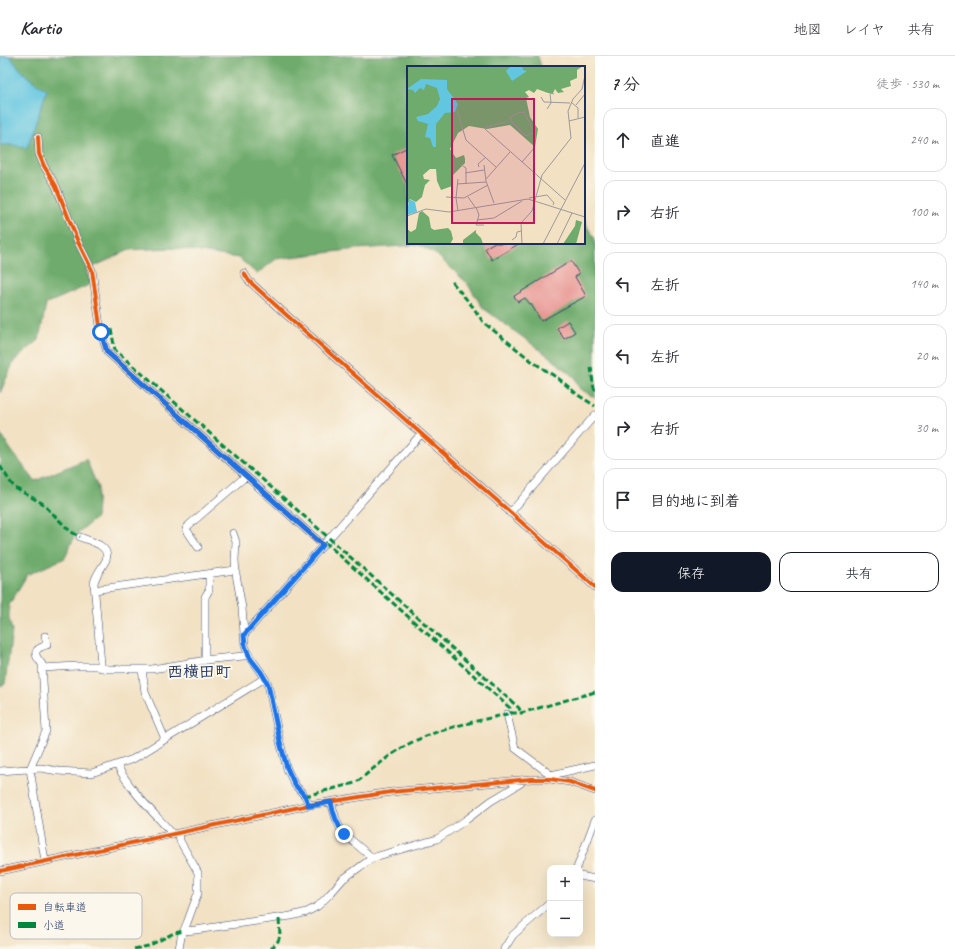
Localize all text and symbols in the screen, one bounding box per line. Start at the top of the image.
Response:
text: Kartio [20,16,61,40]
text: 地図 [794,21,822,38]
text: レイヤ [844,21,885,38]
text: 共有 [907,21,935,38]
inset map [407,66,585,244]
text: 7 分 [611,74,640,95]
text: 徒歩 · 530 m [876,76,939,92]
icon: ahead [612,129,634,151]
text: 直進 [650,132,680,151]
text: 240 m [910,132,938,148]
icon: right [612,201,634,223]
text: 右折 [650,204,680,223]
text: 100 m [910,204,938,220]
icon: left [612,273,634,295]
text: 左折 [650,276,680,295]
text: 140 m [910,276,938,292]
route start [92,323,110,341]
icon: left [612,345,634,367]
text: 左折 [650,348,680,367]
text: 20 m [916,348,938,364]
icon: right [612,417,634,439]
text: 右折 [650,420,680,439]
text: 30 m [916,420,938,436]
icon: arrive [612,489,634,511]
text: 目的地に到着 [650,492,740,511]
button: 保存 [611,552,771,592]
button: 共有 [779,552,939,592]
district label: 西横田町 [167,662,231,682]
route end [335,825,353,843]
map controls [547,865,583,937]
button: + [547,865,583,901]
legend [10,893,142,939]
text: 自転車道 [43,900,87,914]
button: − [547,901,583,937]
text: 小道 [43,918,65,932]

